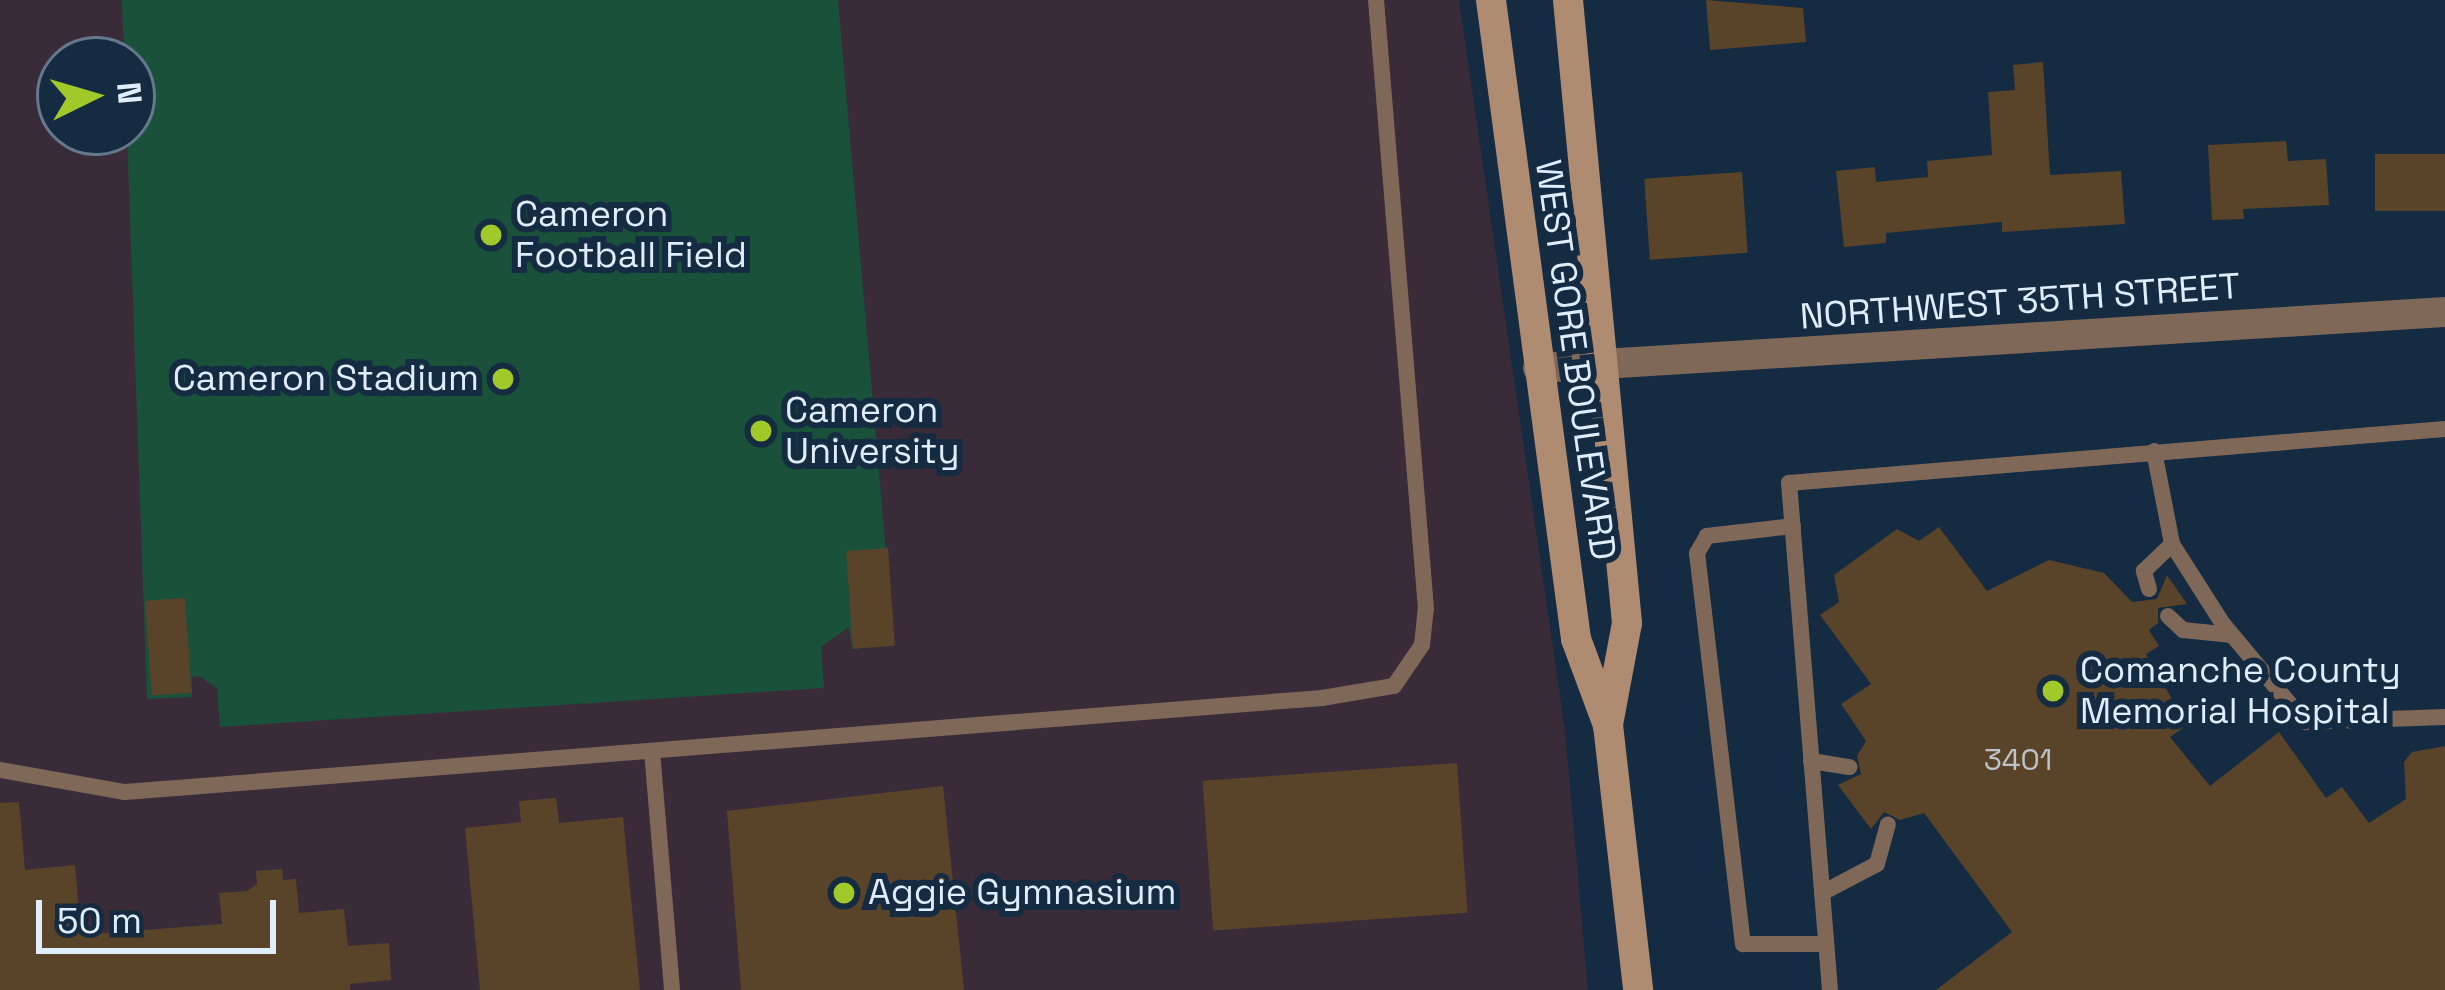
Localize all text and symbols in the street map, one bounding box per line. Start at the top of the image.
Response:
north arrow [36,36,156,156]
text: N [107,80,151,106]
street label: WEST GORE BOULEVARD [1525,157,1625,563]
place label: Cameron Football Field [515,192,747,277]
marker: Cameron Football Field [478,222,504,248]
street label: NORTHWEST 35TH STREET [1798,265,2242,339]
place label: Cameron Stadium [173,357,479,401]
marker: Cameron Stadium [490,366,516,392]
place label: Cameron University [785,388,959,473]
marker: Cameron University [748,418,774,444]
place label: Comanche County Memorial Hospital [2080,648,2401,733]
marker: Comanche County Memorial Hospital [2037,675,2069,707]
house number: 3401 [1984,742,2052,778]
place label: Aggie Gymnasium [868,871,1176,915]
scale bar [42,876,282,950]
marker: Aggie Gymnasium [831,880,857,906]
text: 50 m [57,898,142,944]

